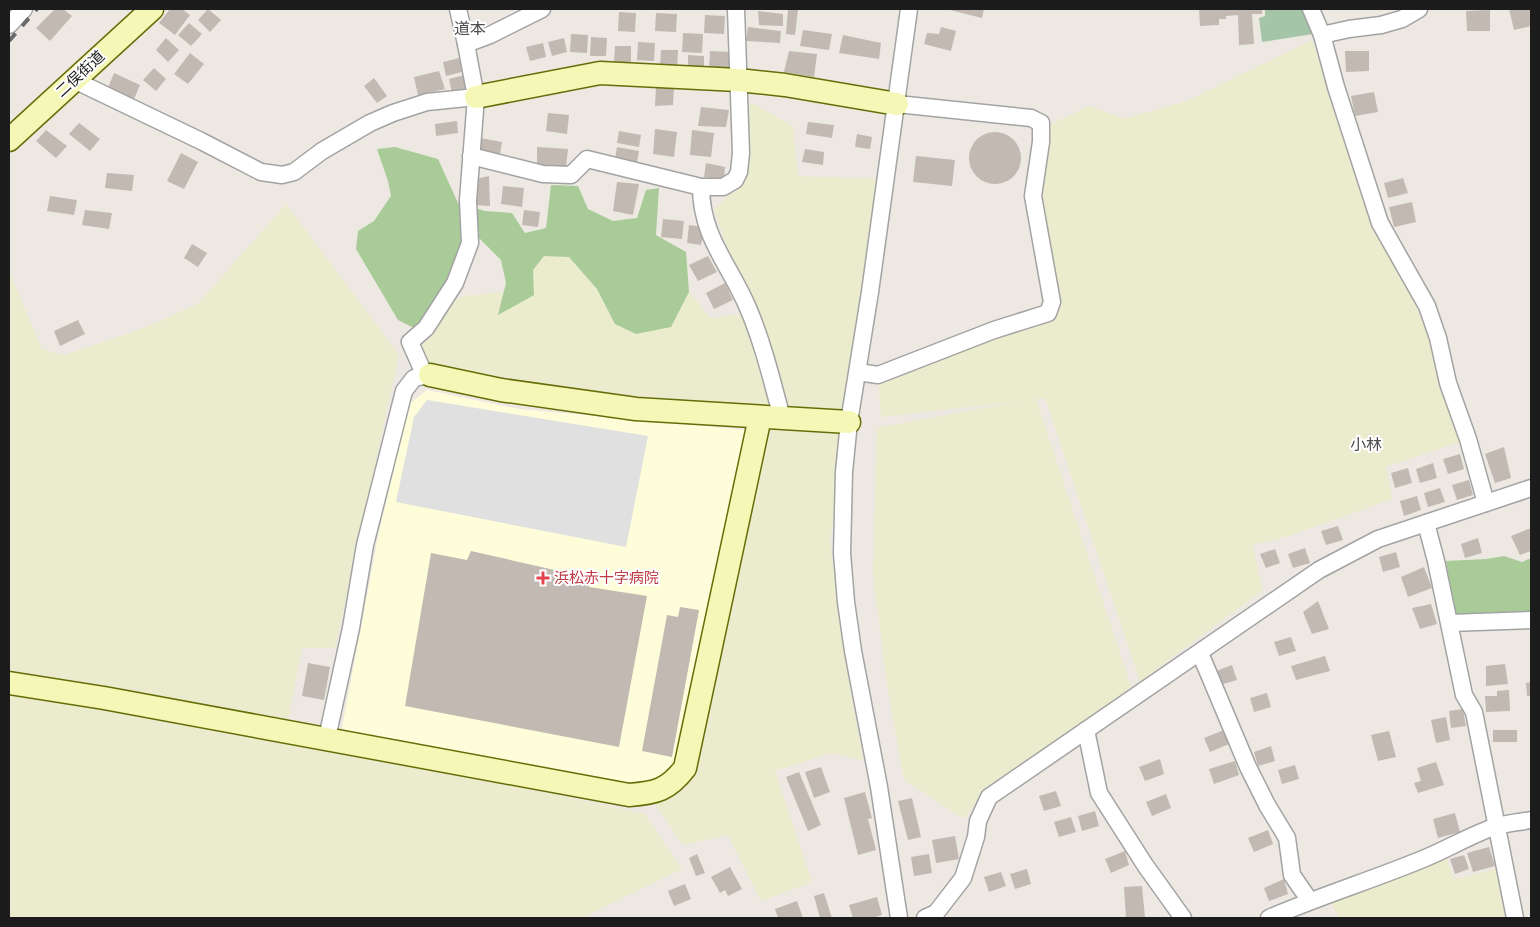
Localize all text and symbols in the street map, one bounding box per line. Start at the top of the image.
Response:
district label: 道本 [454,19,486,38]
street label: 二俣街道 [52,47,108,101]
district label: 小林 [1350,435,1382,454]
place label: 浜松赤十字病院 [554,569,659,587]
marker: 浜松赤十字病院 [536,571,550,585]

